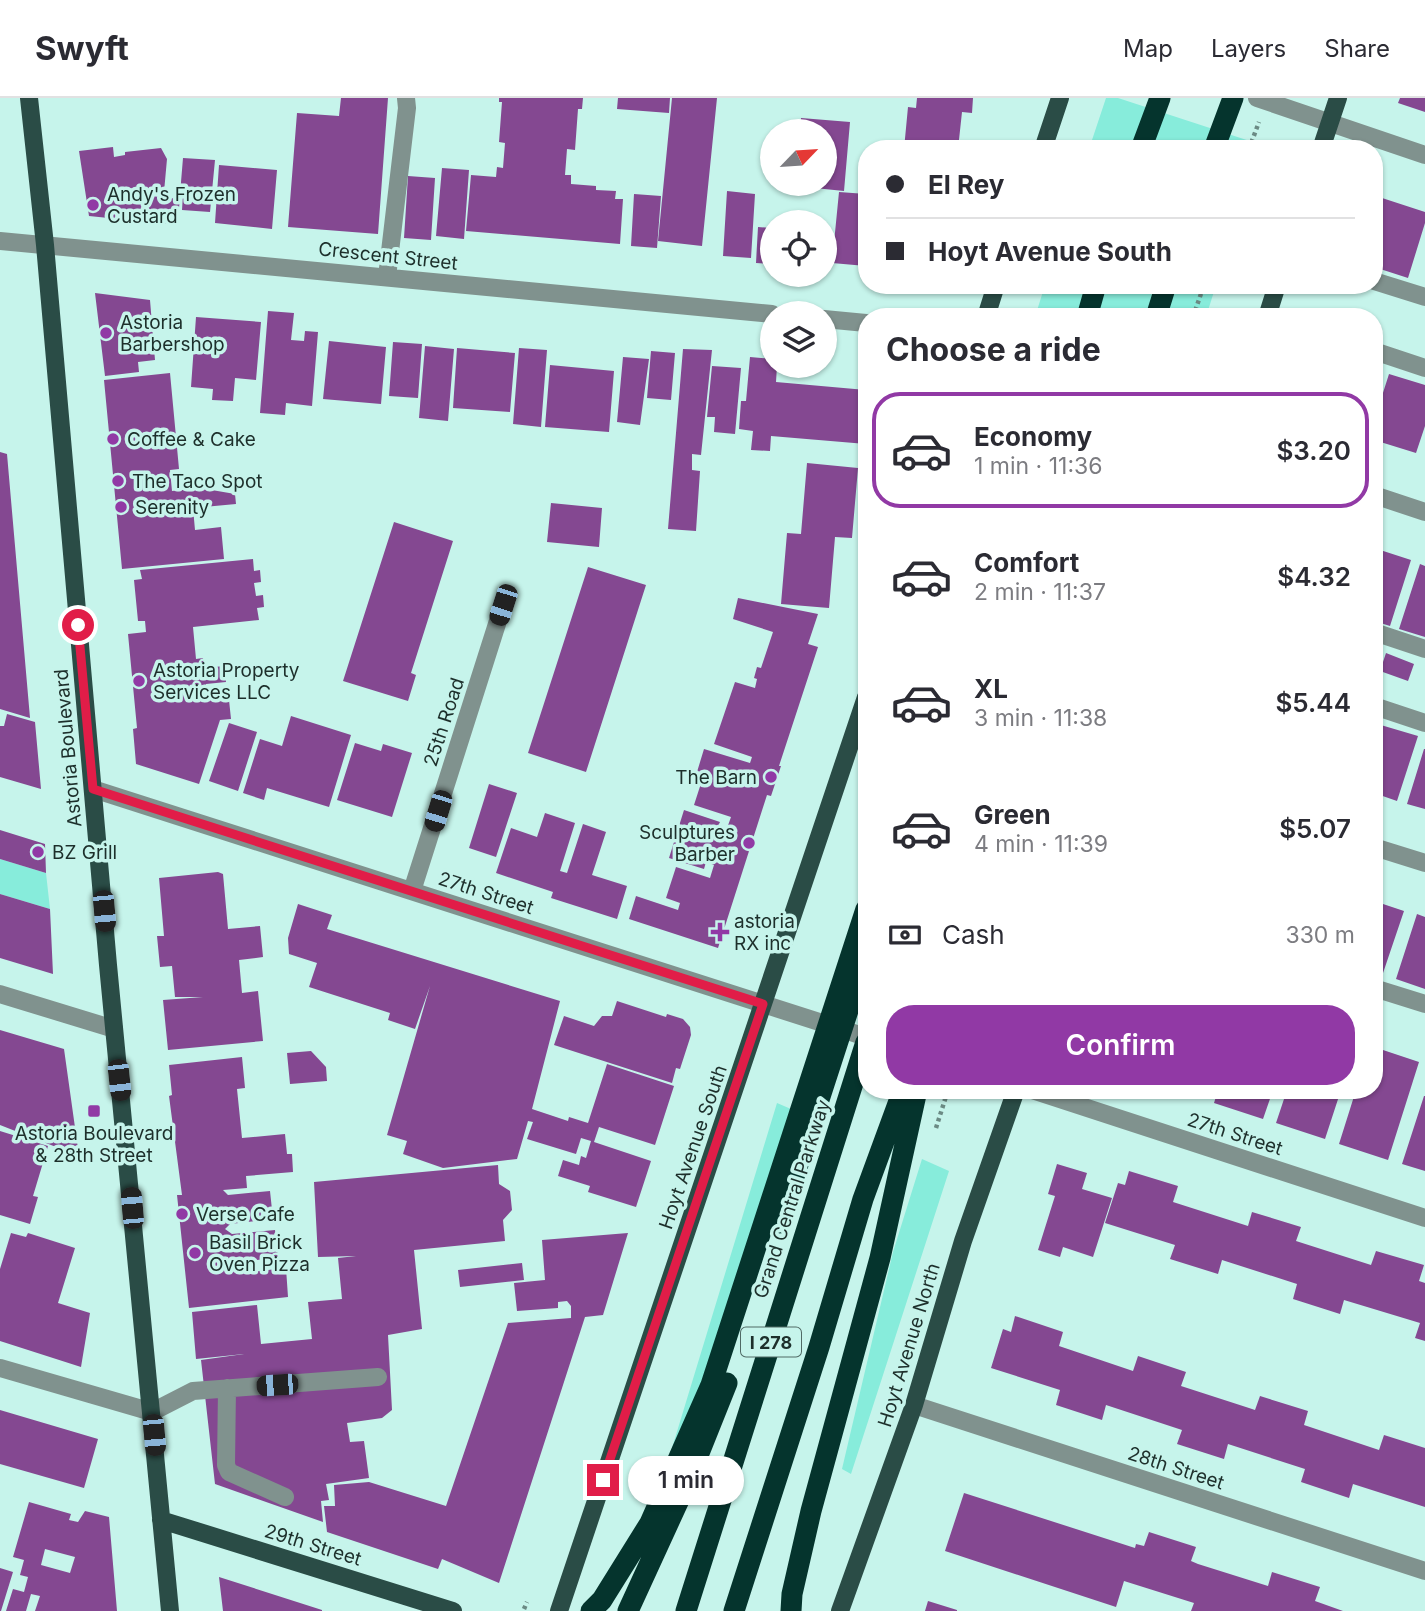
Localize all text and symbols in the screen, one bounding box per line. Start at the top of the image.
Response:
text: Swyft [35,28,129,68]
text: Map [1123,34,1173,63]
text: Layers [1211,34,1286,63]
text: Share [1324,34,1390,63]
north arrow [760,119,836,196]
map controls [760,119,837,378]
text: El Rey [928,169,1004,200]
place label: Andy's Frozen Custard [107,183,236,228]
marker: Andy's Frozen Custard [85,197,101,213]
button: locate [760,210,837,287]
text: Hoyt Avenue South [928,236,1172,267]
street label: Crescent Street [317,237,459,275]
button: layers [760,301,837,378]
place label: Astoria Barbershop [120,311,225,356]
marker: Astoria Barbershop [98,325,114,341]
text: Choose a ride [886,330,1101,369]
icon: car [890,419,953,482]
text: Economy [974,421,1092,452]
place label: Coffee & Cake [127,428,256,451]
marker: Coffee & Cake [105,431,121,447]
text: $3.20 [1276,435,1351,466]
text: 1 min · 11:36 [974,452,1103,480]
place label: The Taco Spot [132,470,263,493]
marker: The Taco Spot [110,473,126,489]
place label: Serenity [135,496,210,519]
marker: Serenity [113,499,129,515]
icon: car [890,545,953,608]
text: Comfort [974,547,1079,578]
text: $4.32 [1277,561,1351,592]
text: 2 min · 11:37 [974,578,1106,606]
car [487,582,520,628]
route start [62,609,94,641]
place label: Astoria Property Services LLC [153,659,300,704]
street label: Astoria Boulevard [50,668,86,828]
icon: car [890,671,953,734]
marker: Astoria Property Services LLC [131,673,147,689]
text: XL [974,673,1008,704]
street label: 25th Road [419,675,469,769]
text: $5.44 [1275,687,1351,718]
text: 3 min · 11:38 [974,704,1107,732]
place label: The Barn [675,766,757,789]
marker: The Barn [763,769,779,785]
car [422,788,455,834]
icon: car [890,797,953,860]
text: Green [974,799,1051,830]
text: $5.07 [1279,813,1351,844]
place label: Sculptures Barber [639,821,735,866]
text: 4 min · 11:39 [974,830,1108,858]
marker: Sculptures Barber [741,835,757,851]
place label: BZ Grill [52,841,117,864]
marker: BZ Grill [30,844,46,860]
street label: 27th Street [435,867,537,919]
car [92,889,117,933]
place label: astoria RX inc [734,910,795,955]
icon: cash [886,916,924,954]
text: Cash [942,919,1005,950]
text: 330 m [1285,921,1355,949]
marker: astoria RX inc [712,924,728,940]
button: Confirm [886,1005,1355,1085]
car [107,1058,132,1102]
street label: Hoyt Avenue South [654,1062,732,1232]
street label: Grand Central Parkway [749,1096,835,1301]
marker: Astoria Boulevard & 28th Street [86,1103,102,1119]
street label: 27th Street [1184,1108,1286,1160]
place label: Astoria Boulevard & 28th Street [15,1122,173,1167]
car [120,1186,145,1230]
place label: Verse Cafe [196,1203,295,1226]
marker: Verse Cafe [174,1206,190,1222]
place label: Basil Brick Oven Pizza [209,1231,310,1276]
marker: Basil Brick Oven Pizza [187,1245,203,1261]
street label: Hoyt Avenue North [873,1260,945,1430]
road number: I 278 [741,1328,801,1357]
car [256,1373,299,1397]
car [142,1413,167,1457]
street label: 28th Street [1125,1442,1227,1494]
callout: 1 min [628,1456,743,1504]
route end [587,1464,619,1496]
text: 1 min [658,1466,714,1494]
street label: 29th Street [262,1519,364,1571]

